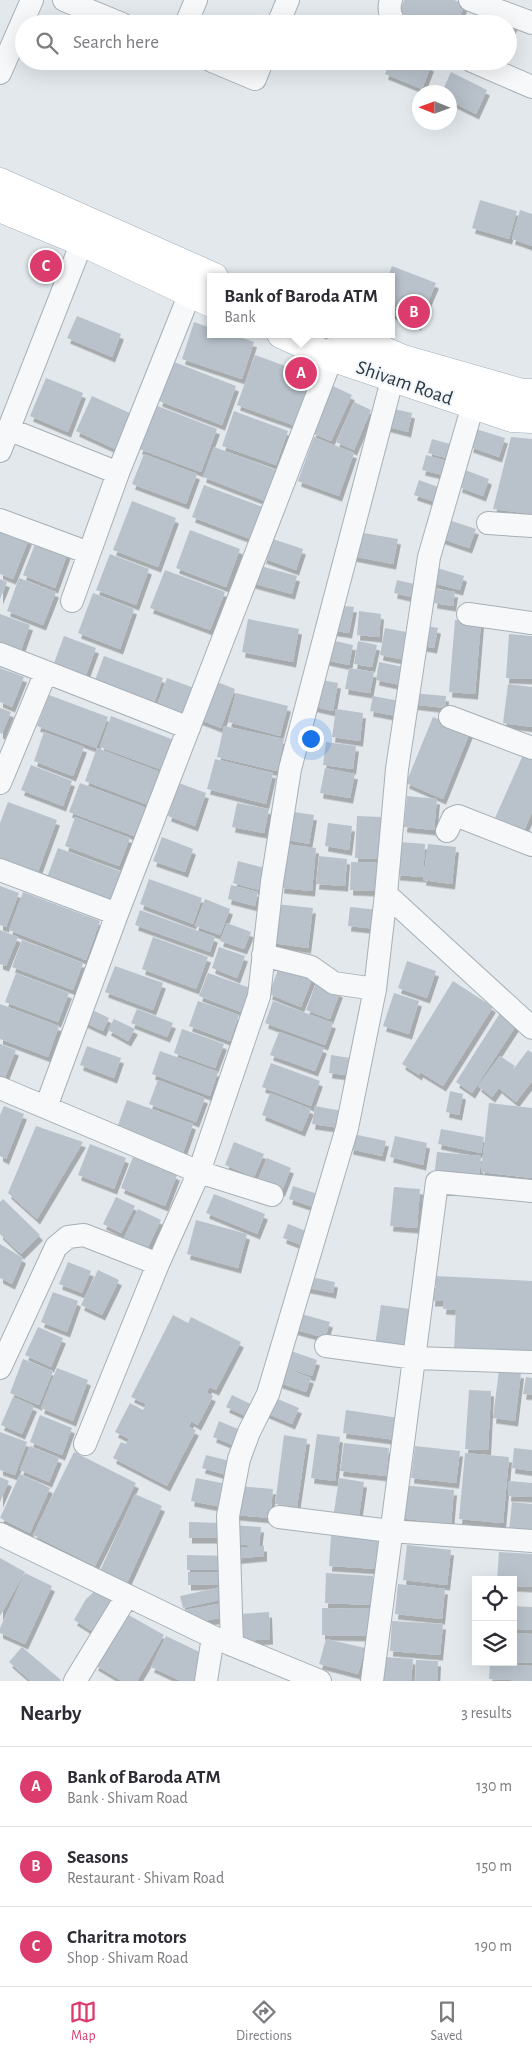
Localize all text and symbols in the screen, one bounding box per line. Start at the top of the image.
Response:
search box [15,15,517,70]
icon: search [33,29,61,57]
text: Search here [73,33,159,52]
north arrow [412,85,457,130]
pin: C [30,247,62,285]
popup [207,273,395,338]
text: Bank of Baroda ATM [224,287,378,306]
pin: B [398,293,430,331]
text: Bank [224,309,256,325]
pin: A [285,354,317,392]
street label: Shivam Road [354,357,456,409]
your location [298,726,324,752]
map controls [472,1576,517,1666]
button: locate [472,1576,517,1621]
button: layers [472,1621,517,1666]
text: Nearby [20,1703,81,1724]
text: 3 results [461,1705,512,1721]
text: Bank of Baroda ATM [67,1768,221,1787]
text: A [31,1778,41,1794]
text: 130 m [476,1778,512,1794]
text: Bank · Shivam Road [67,1790,188,1806]
text: Seasons [67,1848,128,1867]
text: B [31,1858,41,1874]
text: 150 m [476,1858,512,1874]
text: Restaurant · Shivam Road [67,1870,224,1886]
text: Charitra motors [67,1928,187,1947]
text: C [32,1938,40,1954]
text: 190 m [475,1938,512,1954]
text: Shop · Shivam Road [67,1950,188,1966]
tab: Map [69,1998,97,2045]
tab: Directions [236,1998,292,2045]
tab: Saved [431,1998,463,2045]

